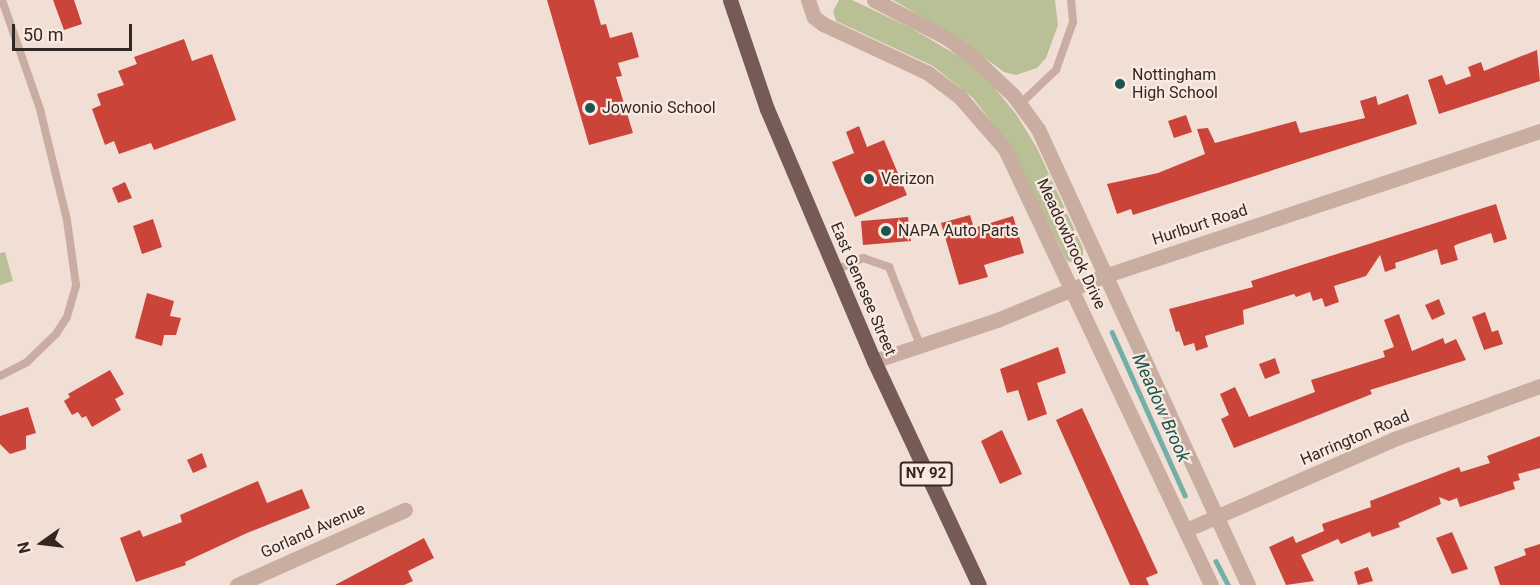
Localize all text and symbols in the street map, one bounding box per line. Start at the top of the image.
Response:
scale bar [15,12,135,50]
text: 50 m [23,24,63,45]
place label: Nottingham High School [1132,65,1218,103]
marker: Nottingham High School [1113,77,1127,91]
place label: Jowonio School [602,98,716,118]
marker: Jowonio School [583,101,597,115]
place label: Verizon [881,169,934,189]
marker: Verizon [862,172,876,186]
street label: Meadowbrook Drive [1032,176,1110,312]
street label: Hurlburt Road [1150,201,1250,249]
street label: East Genesee Street [826,219,900,359]
place label: NAPA Auto Parts [898,221,1019,241]
marker: NAPA Auto Parts [879,224,893,238]
water label: Meadow Brook [1127,350,1195,466]
street label: Harrington Road [1298,406,1412,470]
road number: NY 92 [899,462,953,486]
street label: Gorland Avenue [258,499,368,563]
north arrow [12,513,72,573]
text: N [13,540,35,555]

